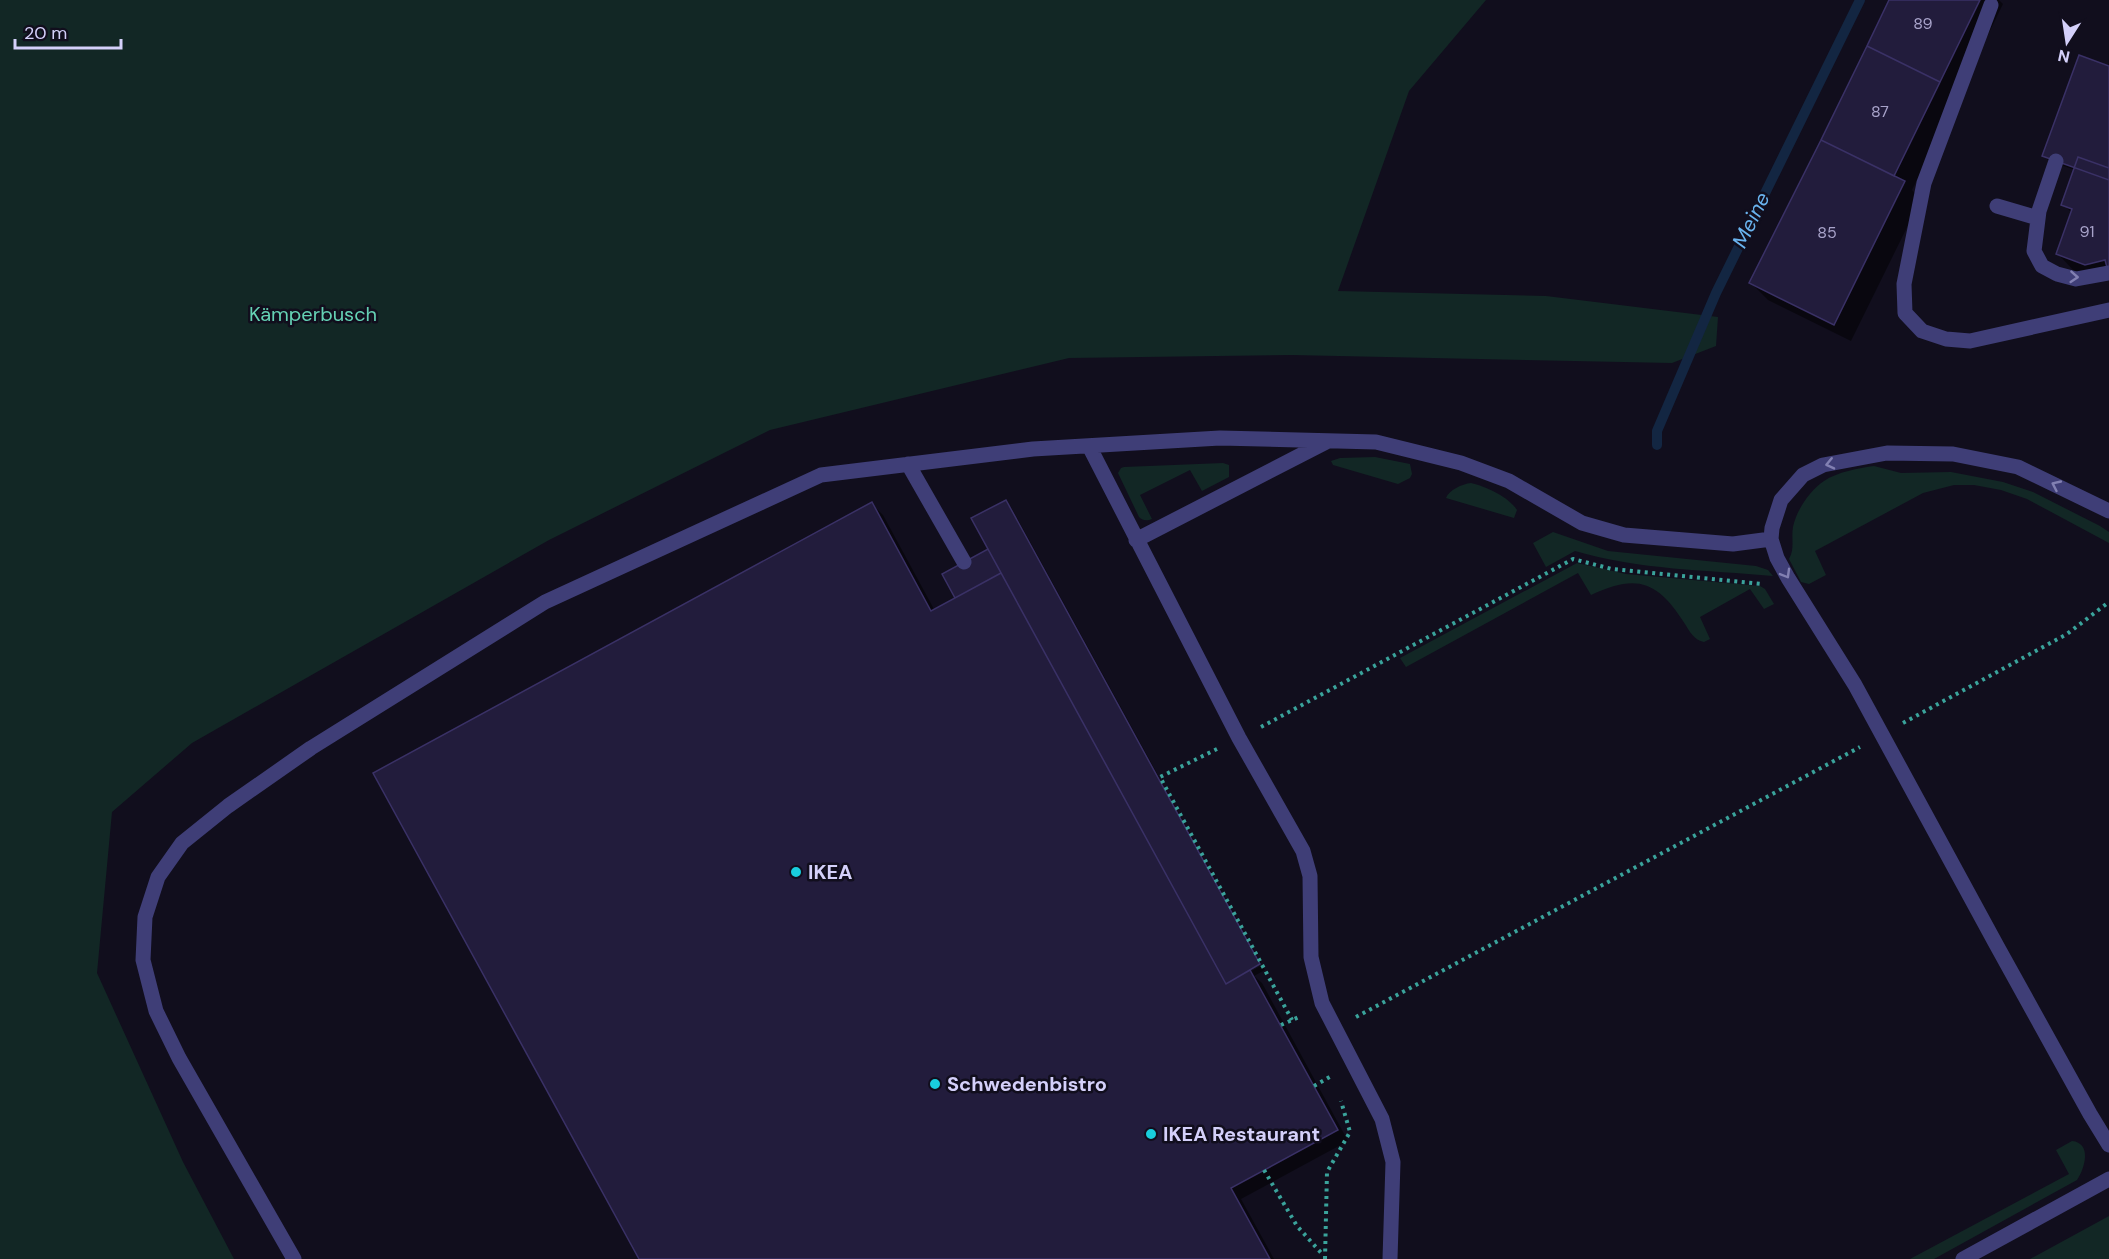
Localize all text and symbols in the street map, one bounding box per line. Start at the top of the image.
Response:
scale bar [15,12,122,50]
north arrow [2037,12,2097,72]
house number: 89 [1913,13,1933,34]
text: 20 m [24,21,67,45]
text: N [2056,45,2072,68]
house number: 87 [1871,101,1889,122]
water label: Meine [1726,187,1776,253]
house number: 91 [2080,221,2094,242]
house number: 85 [1817,222,1837,243]
one-way arrow [2069,270,2079,283]
park label: Kämperbusch [249,301,377,327]
one-way arrow [1825,457,1835,470]
one-way arrow [2052,481,2063,493]
one-way arrow [1779,568,1790,578]
place label: IKEA [808,859,852,885]
marker: IKEA [789,865,803,879]
place label: Schwedenbistro [947,1071,1107,1097]
marker: Schwedenbistro [928,1077,942,1091]
place label: IKEA Restaurant [1163,1121,1320,1147]
marker: IKEA Restaurant [1144,1127,1158,1141]

